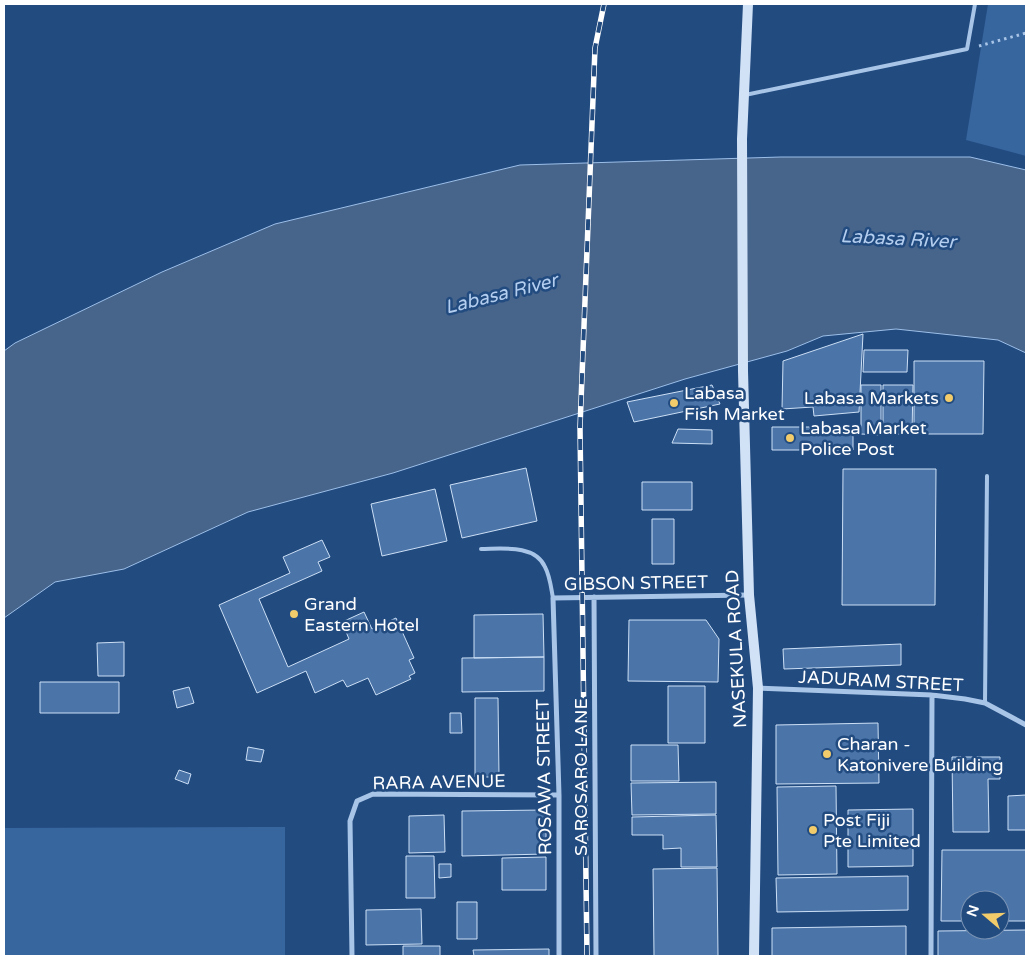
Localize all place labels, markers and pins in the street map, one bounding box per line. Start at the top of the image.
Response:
place label: Labasa Fish Market [684,382,785,425]
place label: Labasa Markets [804,387,939,409]
marker: Labasa Markets [943,392,955,404]
marker: Labasa Fish Market [668,397,680,409]
place label: Labasa Market Police Post [800,417,927,460]
marker: Labasa Market Police Post [784,432,796,444]
place label: Grand Eastern Hotel [304,593,419,636]
marker: Grand Eastern Hotel [288,608,300,620]
place label: Charan - Katonivere Building [837,733,1004,776]
marker: Charan - Katonivere Building [821,748,833,760]
place label: Post Fiji Pte Limited [823,809,921,852]
marker: Post Fiji Pte Limited [807,824,819,836]

